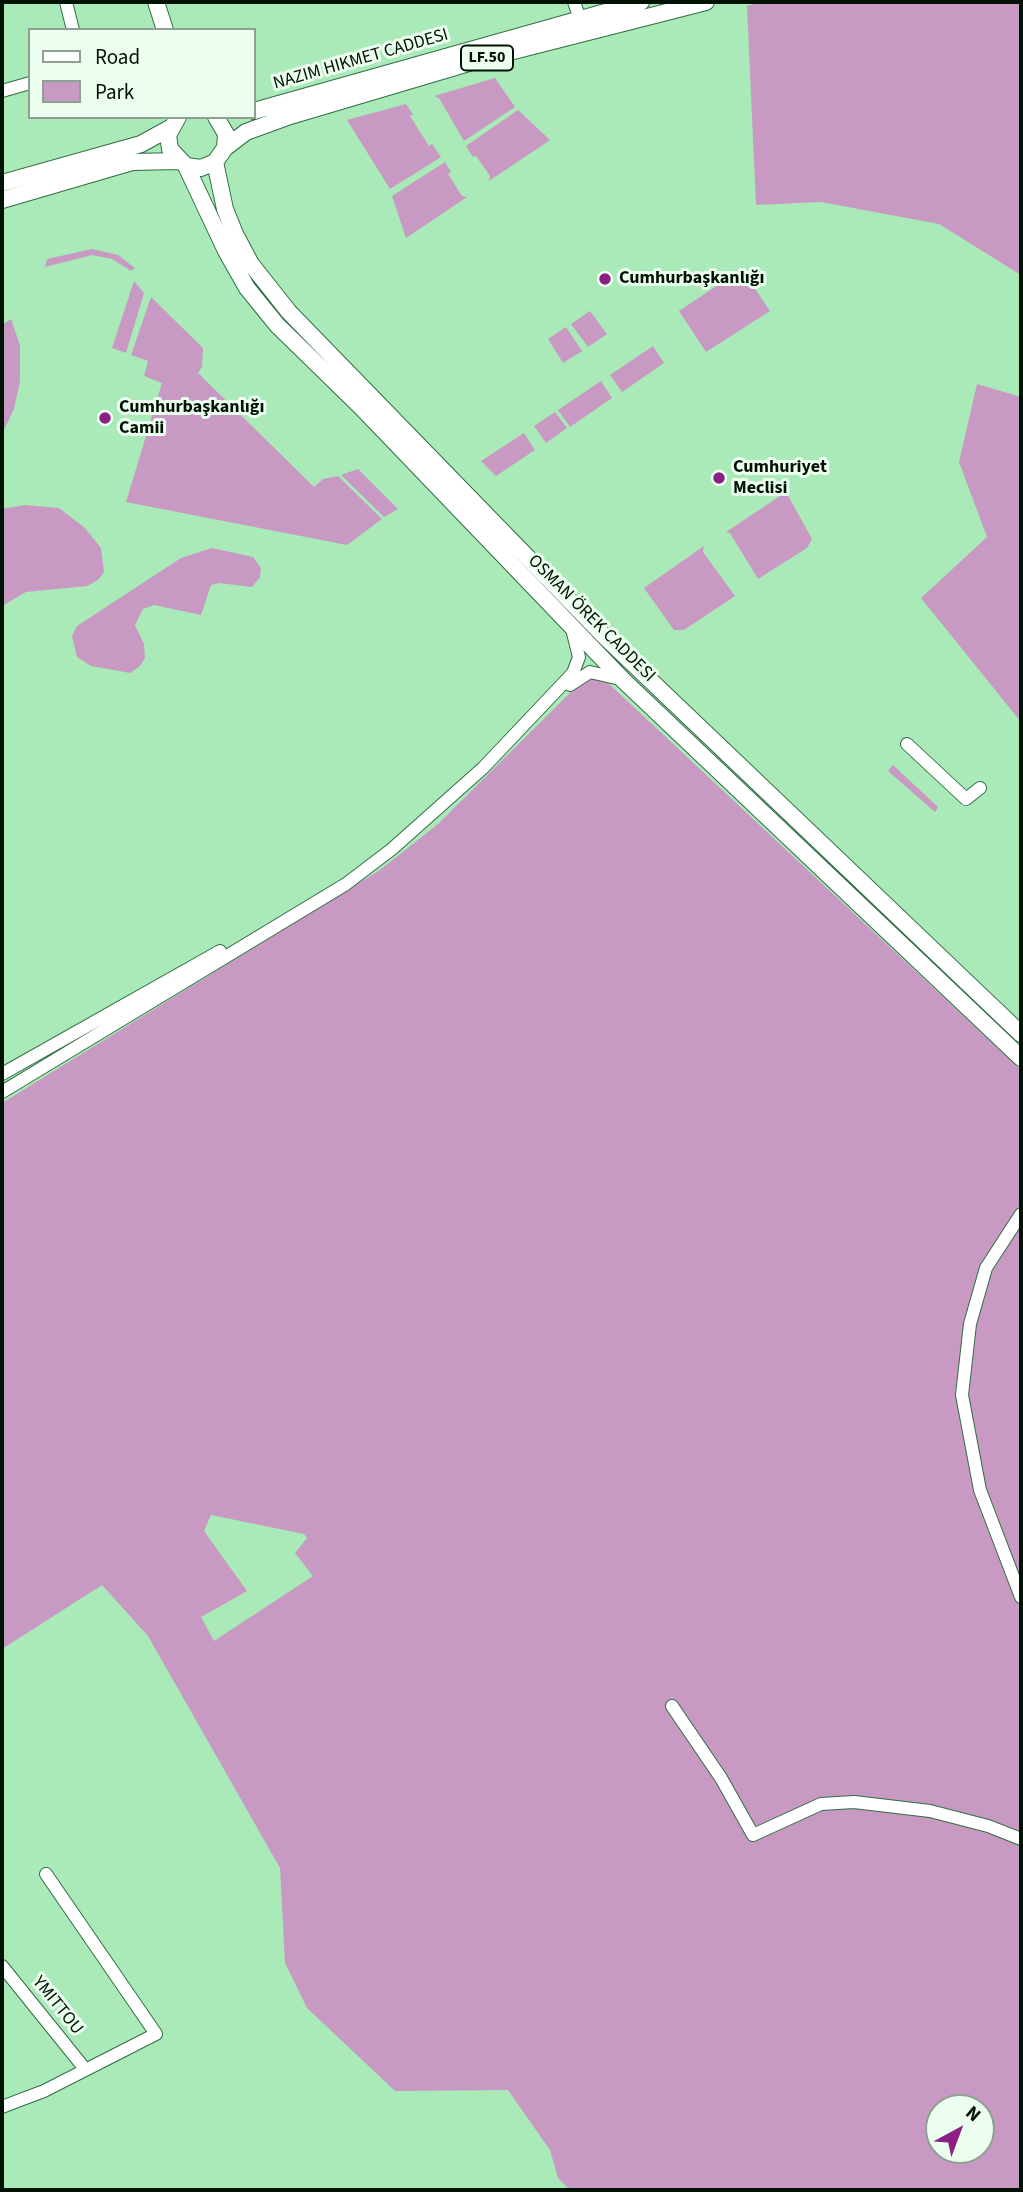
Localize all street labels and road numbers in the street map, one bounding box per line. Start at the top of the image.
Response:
street label: NAZIM HIKMET CADDESI [271,25,451,95]
road number: LF.50 [461,46,513,71]
street label: OSMAN ÖREK CADDESI [523,551,659,687]
street label: YMITTOU [27,1972,87,2040]

